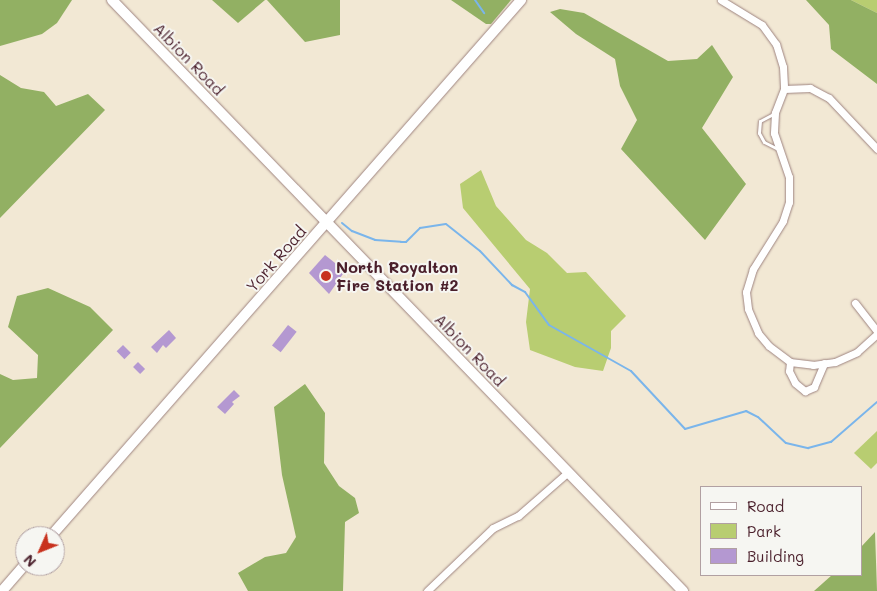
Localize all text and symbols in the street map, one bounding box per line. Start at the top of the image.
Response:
street label: Albion Road [150,19,228,99]
street label: York Road [242,222,310,296]
place label: North Royalton Fire Station #2 [336,257,458,295]
marker: North Royalton Fire Station #2 [320,270,332,282]
street label: Albion Road [431,310,509,390]
legend [700,486,862,576]
text: Road [747,496,784,516]
text: Park [747,521,781,541]
north arrow [15,526,65,576]
text: Building [747,546,804,566]
text: N [19,551,40,572]

